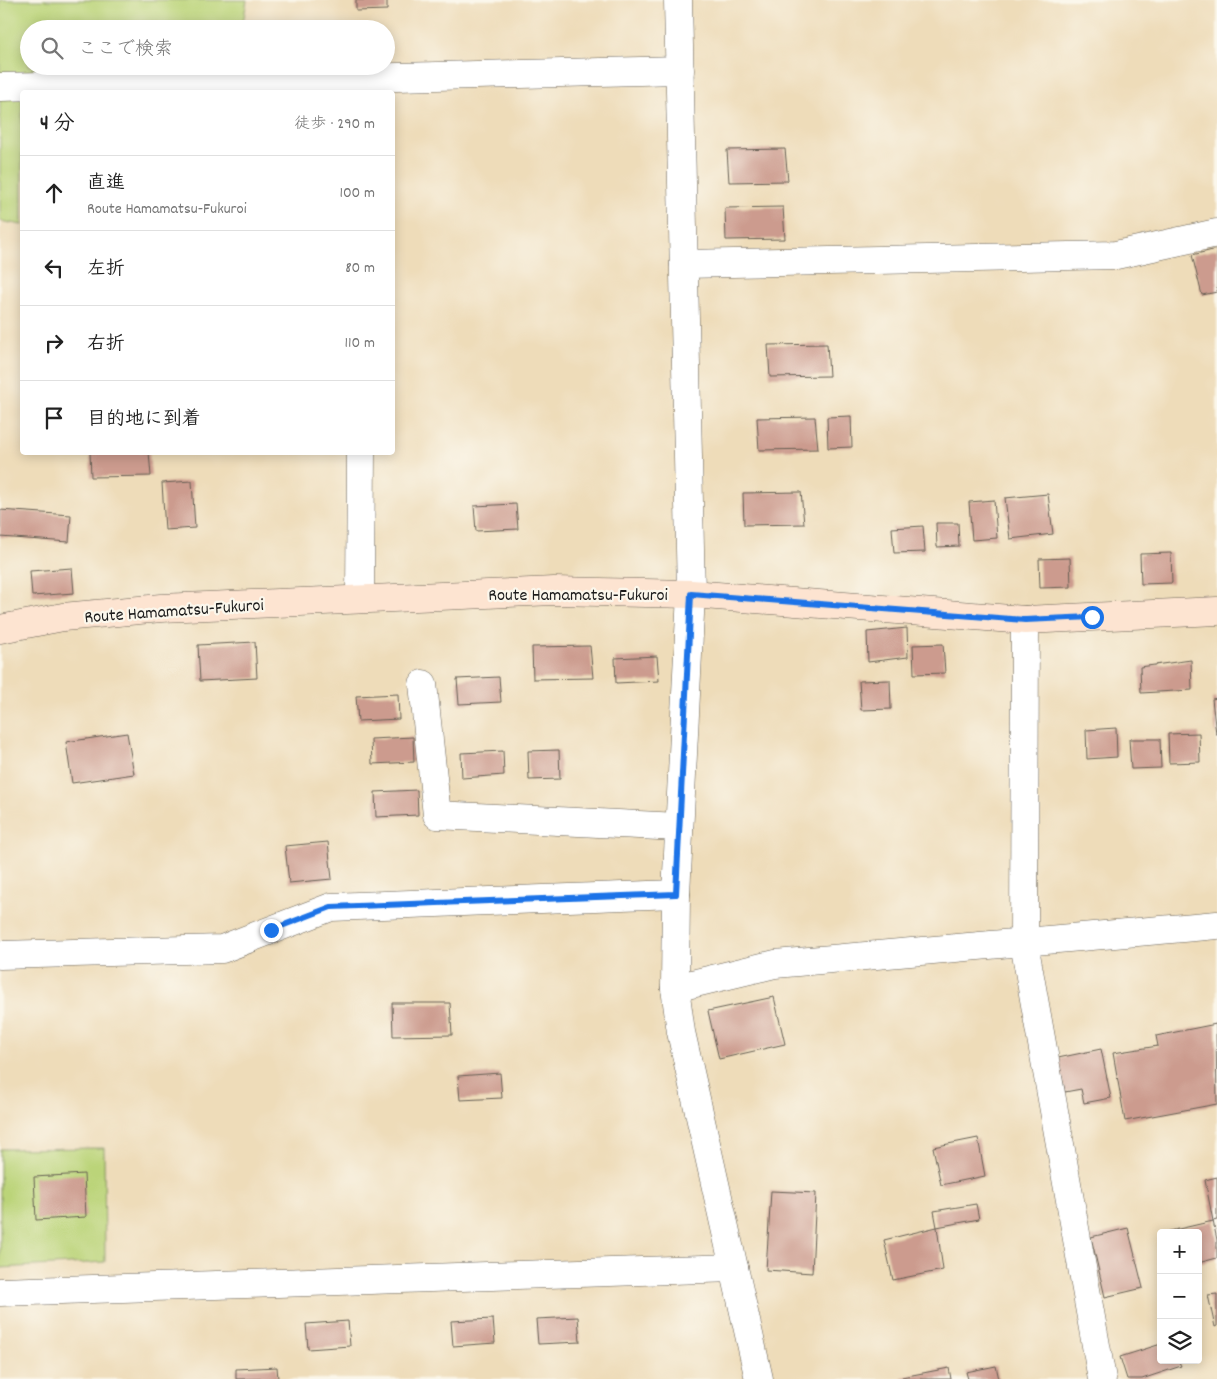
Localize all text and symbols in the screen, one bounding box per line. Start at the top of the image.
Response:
search box [20,20,395,75]
icon: search [38,34,66,62]
text: ここで検索 [78,37,173,64]
text: 4 分 [40,110,75,140]
text: 徒歩 · 290 m [294,113,375,136]
text: 直進 [87,171,125,198]
icon: ahead [40,179,68,207]
text: 100 m [339,182,375,205]
text: Route Hamamatsu-Fukuroi [87,198,247,221]
icon: left [40,254,68,282]
text: 左折 [87,257,125,284]
text: 80 m [345,257,375,280]
icon: right [40,329,68,357]
text: 右折 [87,332,125,359]
text: 110 m [345,332,375,355]
icon: arrive [40,404,68,432]
text: 目的地に到着 [87,407,201,434]
street label: Route Hamamatsu-Fukuroi [488,584,668,609]
street label: Route Hamamatsu-Fukuroi [84,594,265,631]
route start [1081,606,1104,629]
route end [260,919,283,942]
map controls [1157,1229,1202,1364]
button: + [1157,1229,1202,1274]
button: − [1157,1274,1202,1319]
button: layers [1157,1319,1202,1364]

